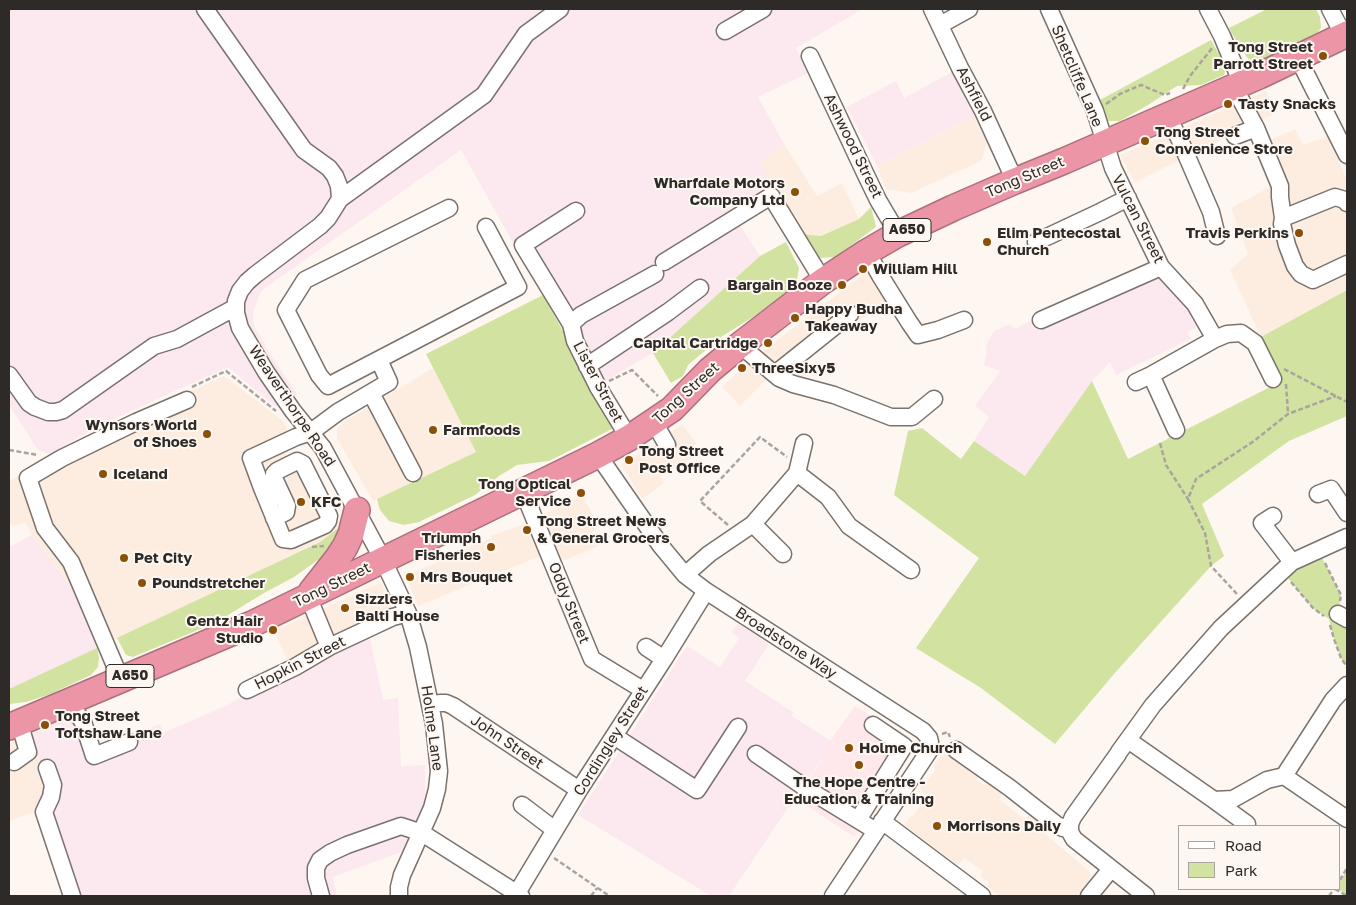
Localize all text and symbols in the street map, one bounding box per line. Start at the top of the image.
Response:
street label: Shetcliffe Lane [1047,22,1107,130]
place label: Tong Street Parrott Street [1213,38,1313,73]
marker: Tong Street Parrott Street [1317,50,1329,62]
street label: Ashfield [953,64,995,124]
street label: Ashwood Street [820,91,886,201]
place label: Tasty Snacks [1238,95,1336,113]
marker: Tasty Snacks [1222,98,1234,110]
place label: Tong Street Convenience Store [1155,123,1293,158]
marker: Tong Street Convenience Store [1139,135,1151,147]
street label: Tong Street [983,152,1067,202]
street label: Vulcan Street [1108,172,1168,266]
place label: Wharfdale Motors Company Ltd [654,174,785,209]
marker: Wharfdale Motors Company Ltd [789,186,801,198]
road number: A650 [883,218,931,242]
place label: Elim Pentecostal Church [997,224,1121,259]
place label: Travis Perkins [1186,224,1289,242]
marker: Travis Perkins [1293,227,1305,239]
marker: Elim Pentecostal Church [981,236,993,248]
place label: William Hill [873,260,957,278]
marker: William Hill [857,263,869,275]
place label: Bargain Booze [727,276,832,294]
marker: Bargain Booze [836,279,848,291]
place label: Happy Budha Takeaway [805,300,902,335]
marker: Happy Budha Takeaway [789,312,801,324]
place label: Capital Cartridge [633,334,758,352]
marker: Capital Cartridge [762,337,774,349]
street label: Lister Street [569,338,627,426]
street label: Weaverthorpe Road [245,342,339,470]
street label: Tong Street [649,358,723,428]
place label: ThreeSixy5 [752,359,835,377]
marker: ThreeSixy5 [736,362,748,374]
place label: Wynsors World of Shoes [85,416,197,451]
place label: Farmfoods [443,421,520,439]
marker: Farmfoods [427,424,439,436]
marker: Wynsors World of Shoes [201,428,213,440]
place label: Tong Street Post Office [639,442,724,477]
marker: Tong Street Post Office [623,454,635,466]
place label: Iceland [113,465,168,483]
marker: Iceland [97,468,109,480]
place label: Tong Optical Service [478,475,571,510]
marker: Tong Optical Service [575,487,587,499]
place label: KFC [311,493,341,511]
marker: KFC [295,496,307,508]
place label: Tong Street News & General Grocers [537,512,670,547]
marker: Tong Street News & General Grocers [521,524,533,536]
place label: Triumph Fisheries [414,529,481,564]
marker: Triumph Fisheries [485,541,497,553]
place label: Pet City [134,549,192,567]
marker: Pet City [118,552,130,564]
street label: Tong Street [291,559,373,611]
street label: Oddy Street [545,560,593,646]
place label: Mrs Bouquet [420,568,513,586]
marker: Mrs Bouquet [404,571,416,583]
place label: Poundstretcher [152,574,265,592]
marker: Poundstretcher [136,577,148,589]
place label: Sizzlers Balti House [355,590,439,625]
marker: Sizzlers Balti House [339,602,351,614]
street label: Broadstone Way [732,603,840,683]
place label: Gentz Hair Studio [186,612,263,647]
marker: Gentz Hair Studio [267,624,279,636]
street label: Hopkin Street [252,632,348,694]
road number: A650 [106,664,154,688]
street label: Cordingley Street [570,683,652,799]
street label: Holme Lane [417,684,447,772]
place label: Tong Street Toftshaw Lane [55,707,162,742]
street label: John Street [467,711,547,773]
marker: Tong Street Toftshaw Lane [39,719,51,731]
place label: Holme Church [859,739,962,757]
marker: Holme Church [843,742,855,754]
marker: The Hope Centre - Education & Training [853,759,865,771]
place label: The Hope Centre - Education & Training [784,773,934,808]
place label: Morrisons Daily [947,817,1061,835]
marker: Morrisons Daily [931,820,943,832]
legend [1178,825,1341,890]
text: Road [1225,836,1262,854]
text: Park [1225,861,1257,879]

